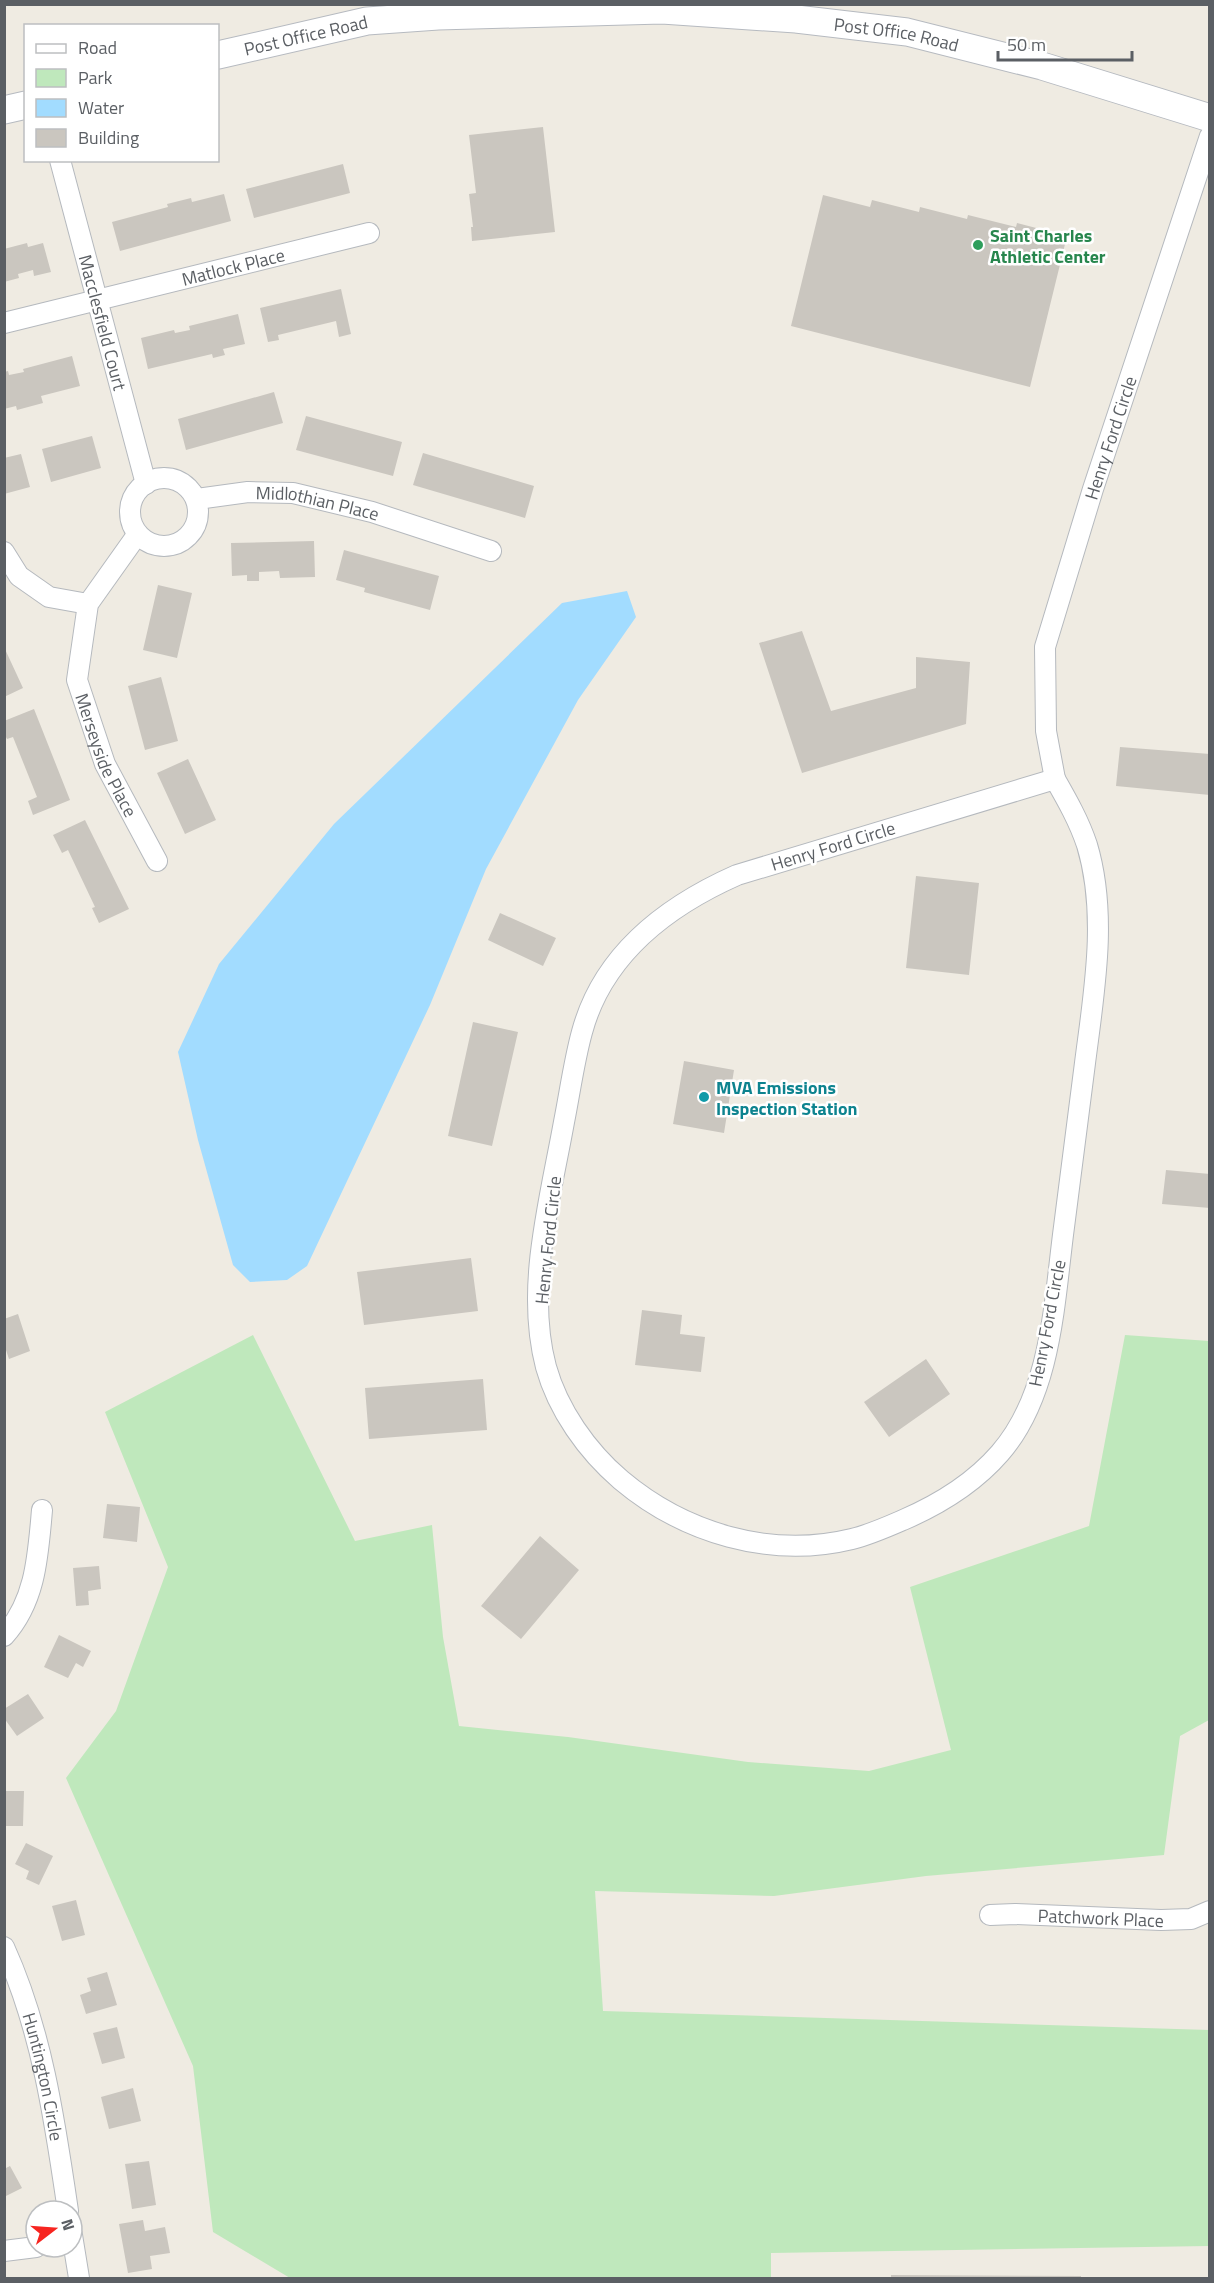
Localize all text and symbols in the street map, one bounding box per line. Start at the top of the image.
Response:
street label: Post Office Road [241,8,370,62]
street label: Post Office Road [833,10,962,58]
legend [24,24,219,162]
scale bar [998,24,1132,62]
text: 50 m [1007,31,1046,58]
text: Road [78,34,117,61]
text: Park [78,64,113,91]
text: Water [78,94,124,121]
text: Building [78,124,139,151]
place label: Saint Charles Athletic Center [990,222,1106,270]
marker: Saint Charles Athletic Center [971,238,985,252]
street label: Matlock Place [179,241,288,292]
street label: Macclesfield Court [72,252,134,394]
street label: Henry Ford Circle [1077,372,1143,503]
street label: Midlothian Place [255,479,383,527]
street label: Merseyside Place [69,690,144,821]
street label: Henry Ford Circle [768,814,898,878]
place label: MVA Emissions Inspection Station [716,1074,857,1122]
marker: MVA Emissions Inspection Station [697,1090,711,1104]
street label: Henry Ford Circle [528,1175,568,1305]
street label: Henry Ford Circle [1021,1257,1073,1389]
street label: Patchwork Place [1037,1901,1164,1934]
street label: Huntington Circle [16,2009,71,2143]
north arrow [24,2199,84,2259]
text: N [55,2216,81,2233]

